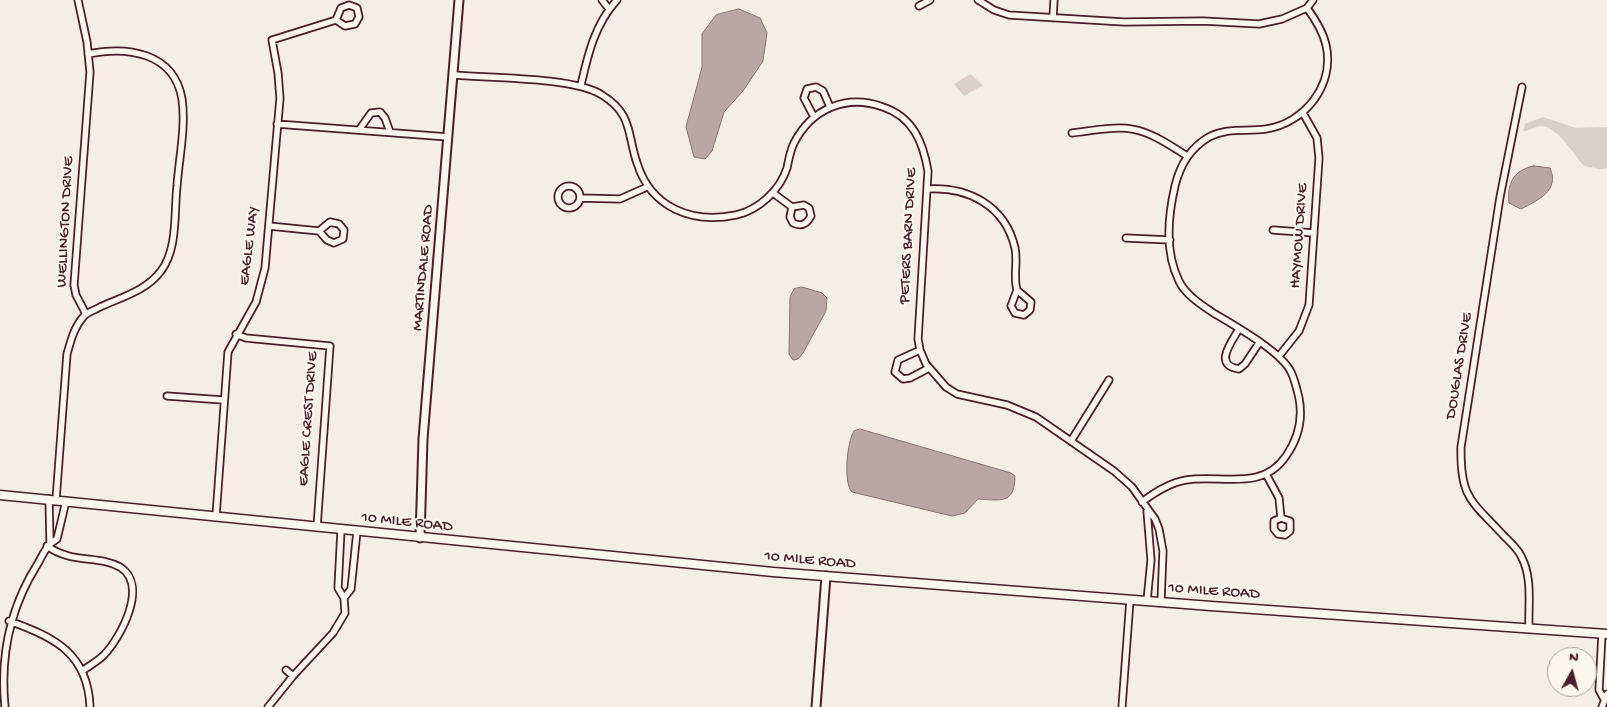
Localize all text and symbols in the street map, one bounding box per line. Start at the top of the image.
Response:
street label: WELLINGTON DRIVE [53,156,79,288]
street label: PETERS BARN DRIVE [896,167,922,305]
street label: HAYMOW DRIVE [1287,183,1313,289]
street label: MARTINDALE ROAD [409,204,439,332]
street label: EAGLE WAY [236,205,264,287]
street label: DOUGLAS DRIVE [1442,311,1478,421]
street label: EAGLE CREST DRIVE [295,351,323,487]
street label: 10 MILE ROAD [360,509,454,537]
street label: 10 MILE ROAD [763,547,857,575]
street label: 10 MILE ROAD [1168,579,1260,605]
north arrow [1547,647,1597,697]
text: N [1568,649,1579,667]

